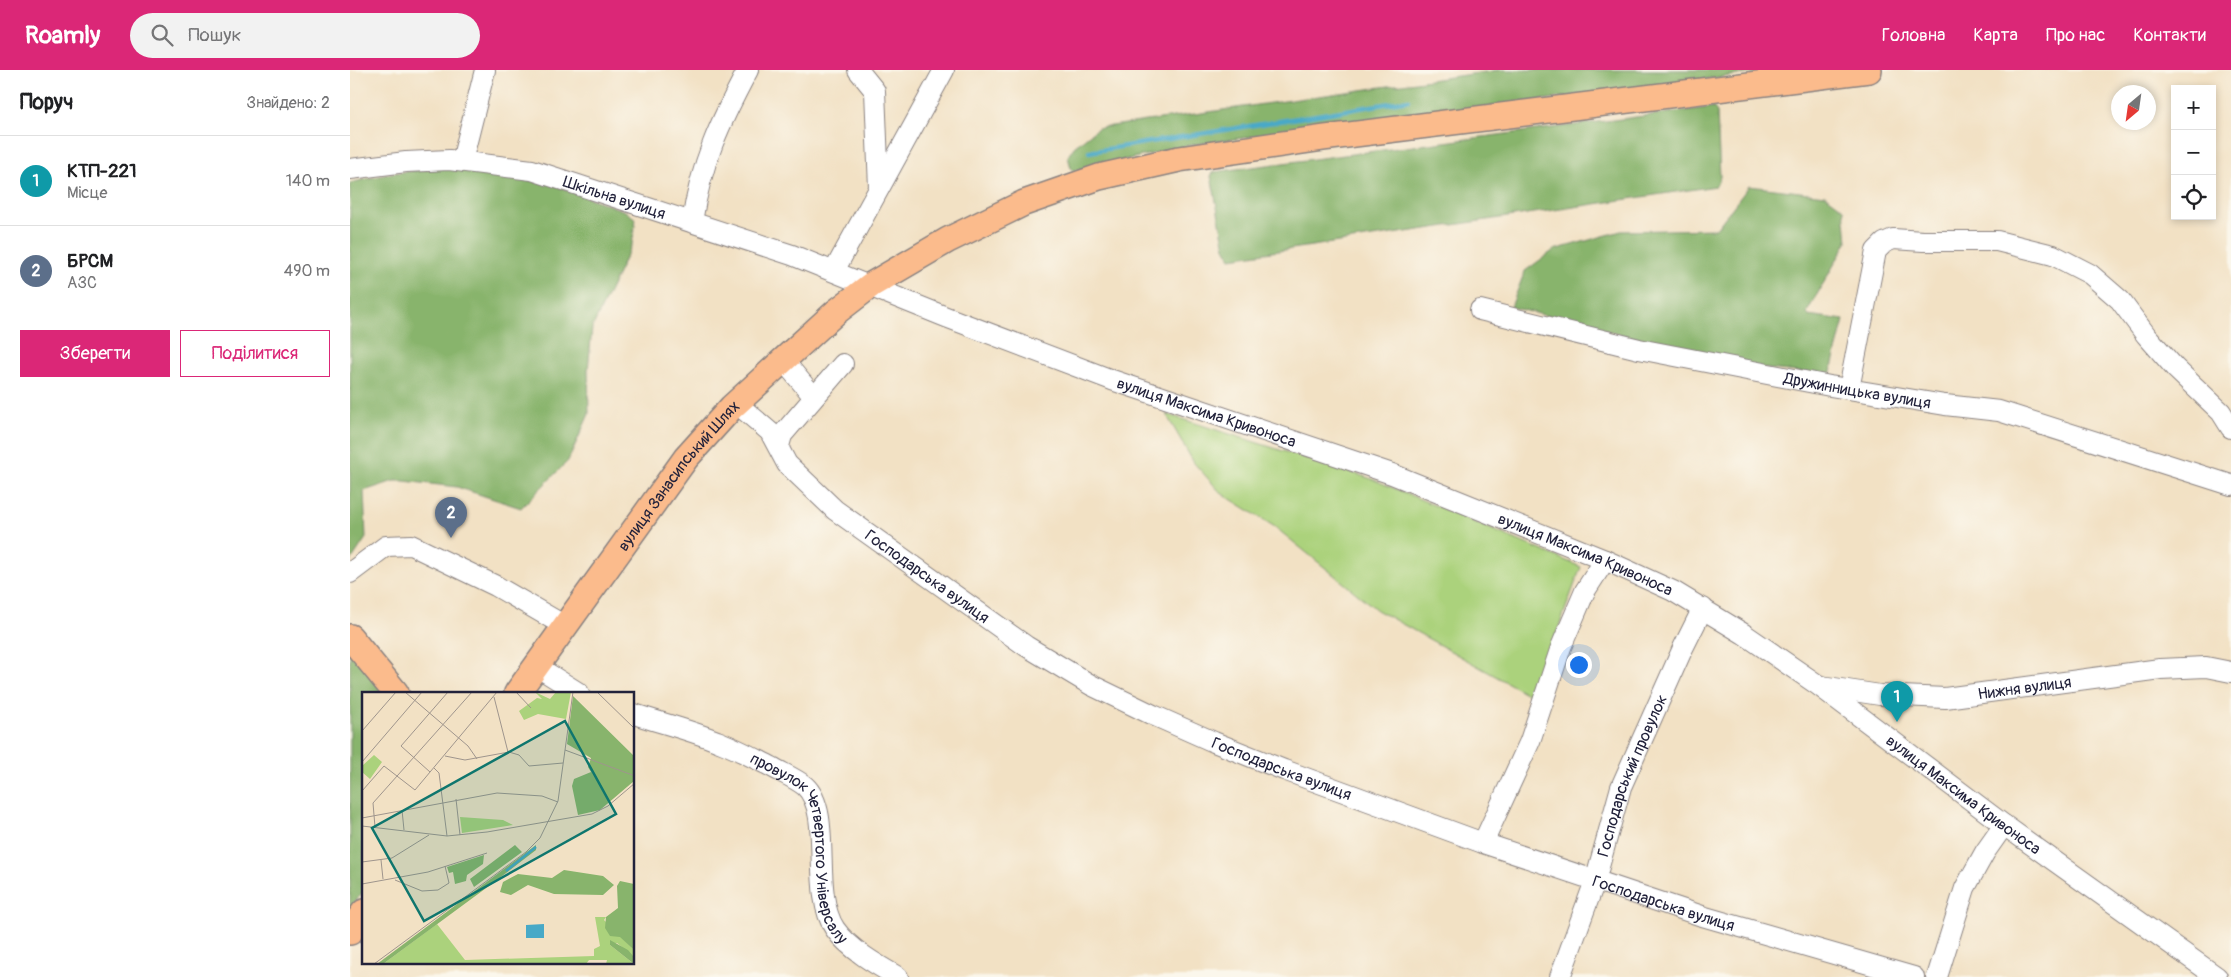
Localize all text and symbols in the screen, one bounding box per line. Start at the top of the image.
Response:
search box [130,13,480,58]
text: Roamly [25,21,100,50]
icon: search [148,21,176,49]
text: Пошук [188,23,241,47]
text: Головна [1882,24,1945,47]
text: Карта [1973,24,2018,47]
text: Про нас [2046,24,2105,47]
text: Контакти [2133,24,2206,47]
north arrow [2111,85,2156,130]
map controls [2171,85,2216,220]
button: + [2171,85,2216,130]
text: Поруч [20,89,73,116]
text: Знайдено: 2 [247,93,330,113]
button: − [2171,130,2216,175]
text: КТП-221 [67,159,137,183]
text: 1 [33,171,39,191]
text: 140 m [286,171,330,191]
street label: Шкільна вулиця [560,172,668,224]
button: locate [2171,175,2216,220]
text: Місце [67,183,107,203]
text: БРСМ [67,249,113,273]
text: 2 [32,261,40,281]
text: 490 m [284,261,330,281]
text: АЗС [67,273,97,293]
button: Зберегти [20,330,170,377]
button: Поділитися [180,330,330,377]
street label: Дружинницька вулиця [1781,368,1932,414]
street label: вулиця Максима Кривоноса [1114,373,1299,452]
street label: вулиця Занасипський Шлях [614,396,744,555]
pin: 2 [435,497,467,538]
street label: вулиця Максима Кривоноса [1495,509,1676,601]
street label: Господарська вулиця [861,526,993,628]
your location [1566,652,1592,678]
street label: Нижня вулиця [1977,672,2073,704]
pin: 1 [1881,681,1913,722]
inset map [362,692,635,964]
street label: Господарський провулок [1593,692,1672,859]
street label: вулиця Максима Кривоноса [1882,731,2044,859]
street label: Господарська вулиця [1209,733,1354,805]
street label: провулок Четвертого Універсалу [747,749,852,949]
street label: Господарська вулиця [1590,871,1737,936]

